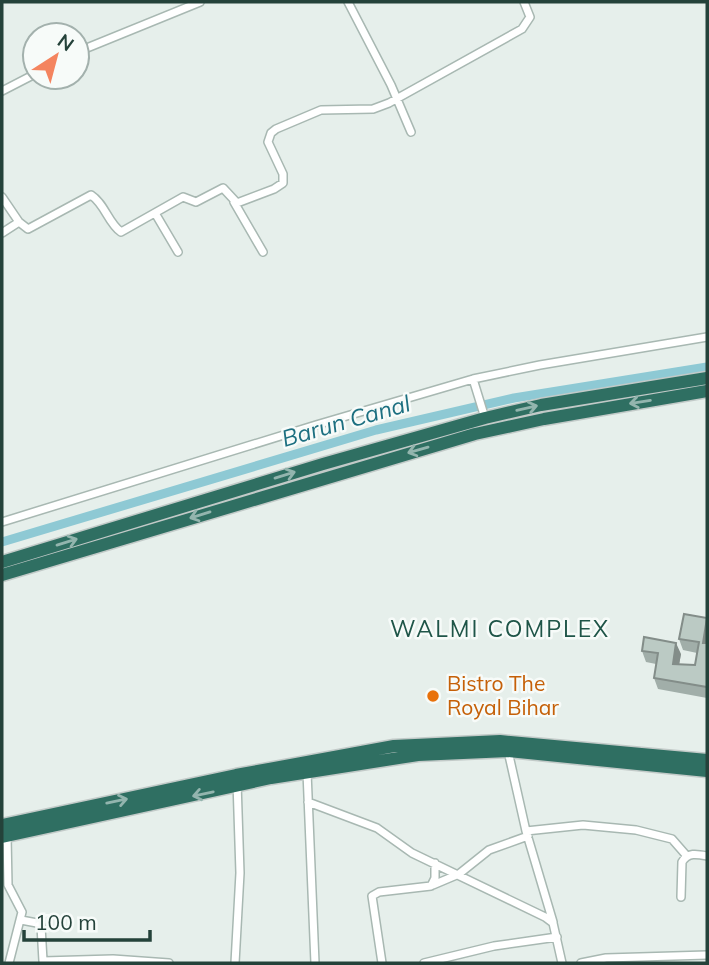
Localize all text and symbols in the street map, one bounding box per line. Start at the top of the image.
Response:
north arrow [21,21,91,91]
text: N [53,28,79,56]
water label: Barun Canal [278,388,414,453]
one-way arrow [629,396,652,409]
one-way arrow [515,401,538,415]
one-way arrow [407,445,429,458]
one-way arrow [273,468,295,481]
one-way arrow [189,510,211,523]
one-way arrow [56,535,78,548]
district label: WALMI COMPLEX [390,614,610,643]
place label: Bistro The Royal Bihar [447,670,559,720]
marker: Bistro The Royal Bihar [425,688,441,704]
one-way arrow [192,788,215,802]
one-way arrow [105,794,128,808]
scale bar [24,898,150,942]
text: 100 m [35,909,97,935]

